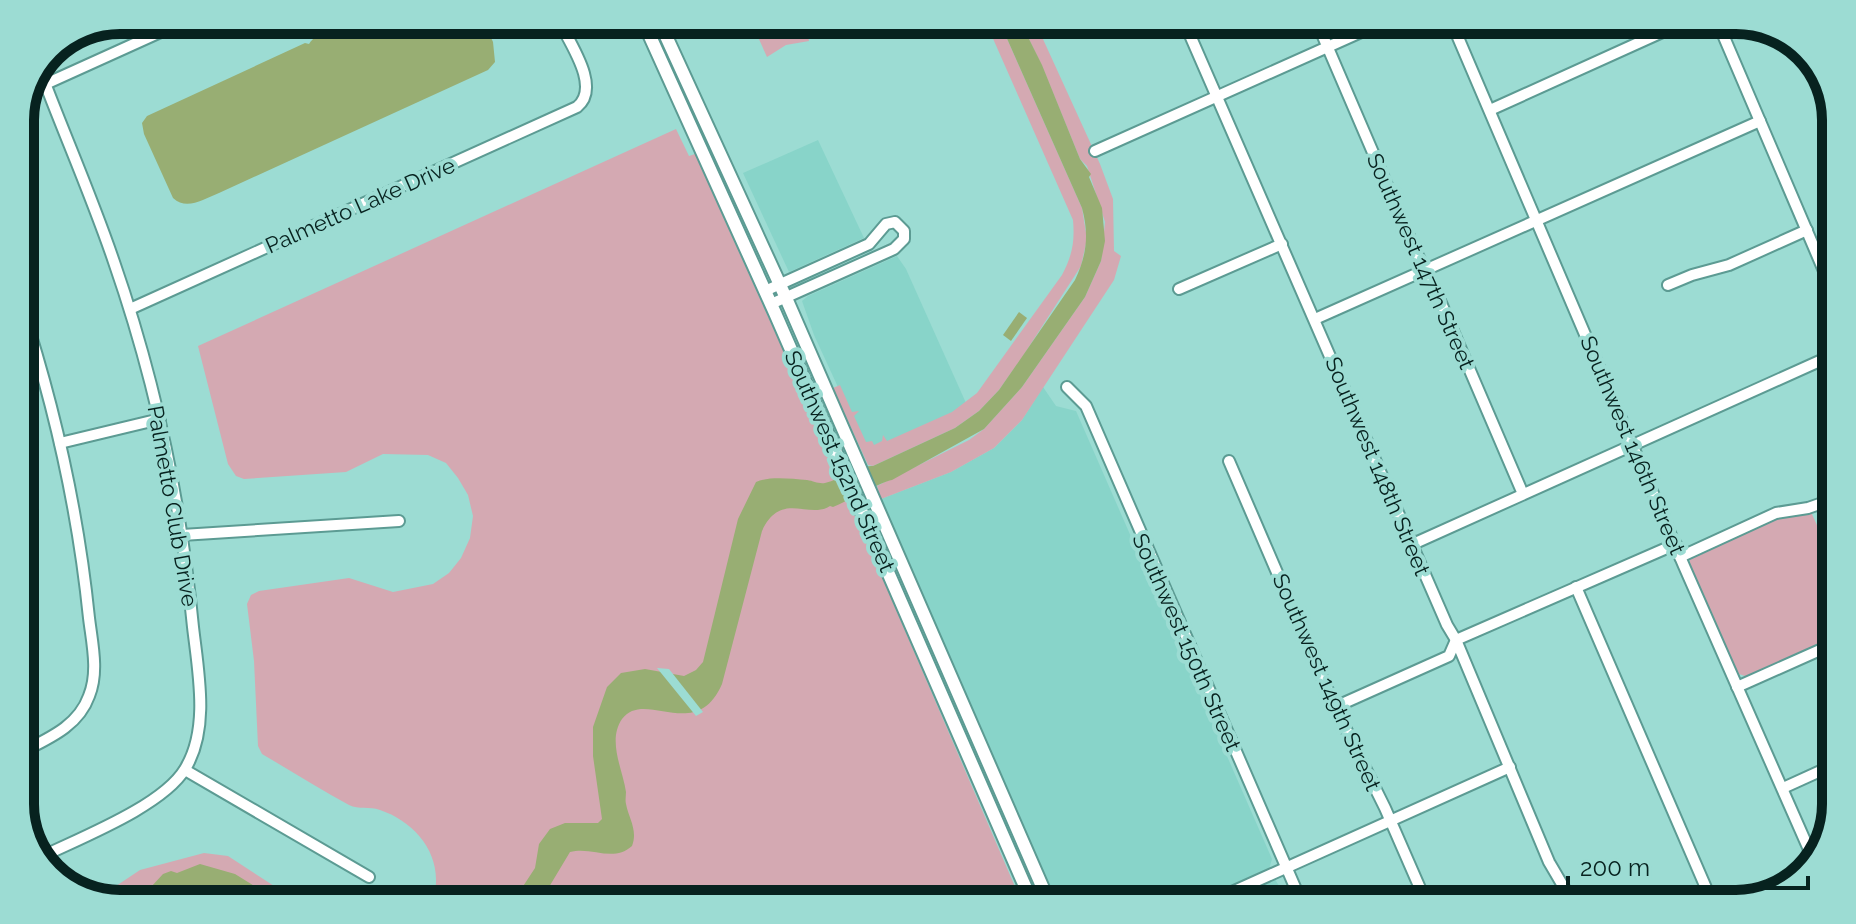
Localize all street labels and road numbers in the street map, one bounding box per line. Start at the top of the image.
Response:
street label: Southwest 147th Street [1362,149,1481,373]
street label: Palmetto Lake Drive [261,151,459,259]
street label: Southwest 146th Street [1575,332,1691,559]
street label: Southwest 152nd Street [779,346,901,576]
street label: Southwest 148th Street [1320,353,1436,580]
street label: Palmetto Club Drive [143,403,203,609]
street label: Southwest 150th Street [1127,529,1247,755]
street label: Southwest 149th Street [1267,570,1387,795]

